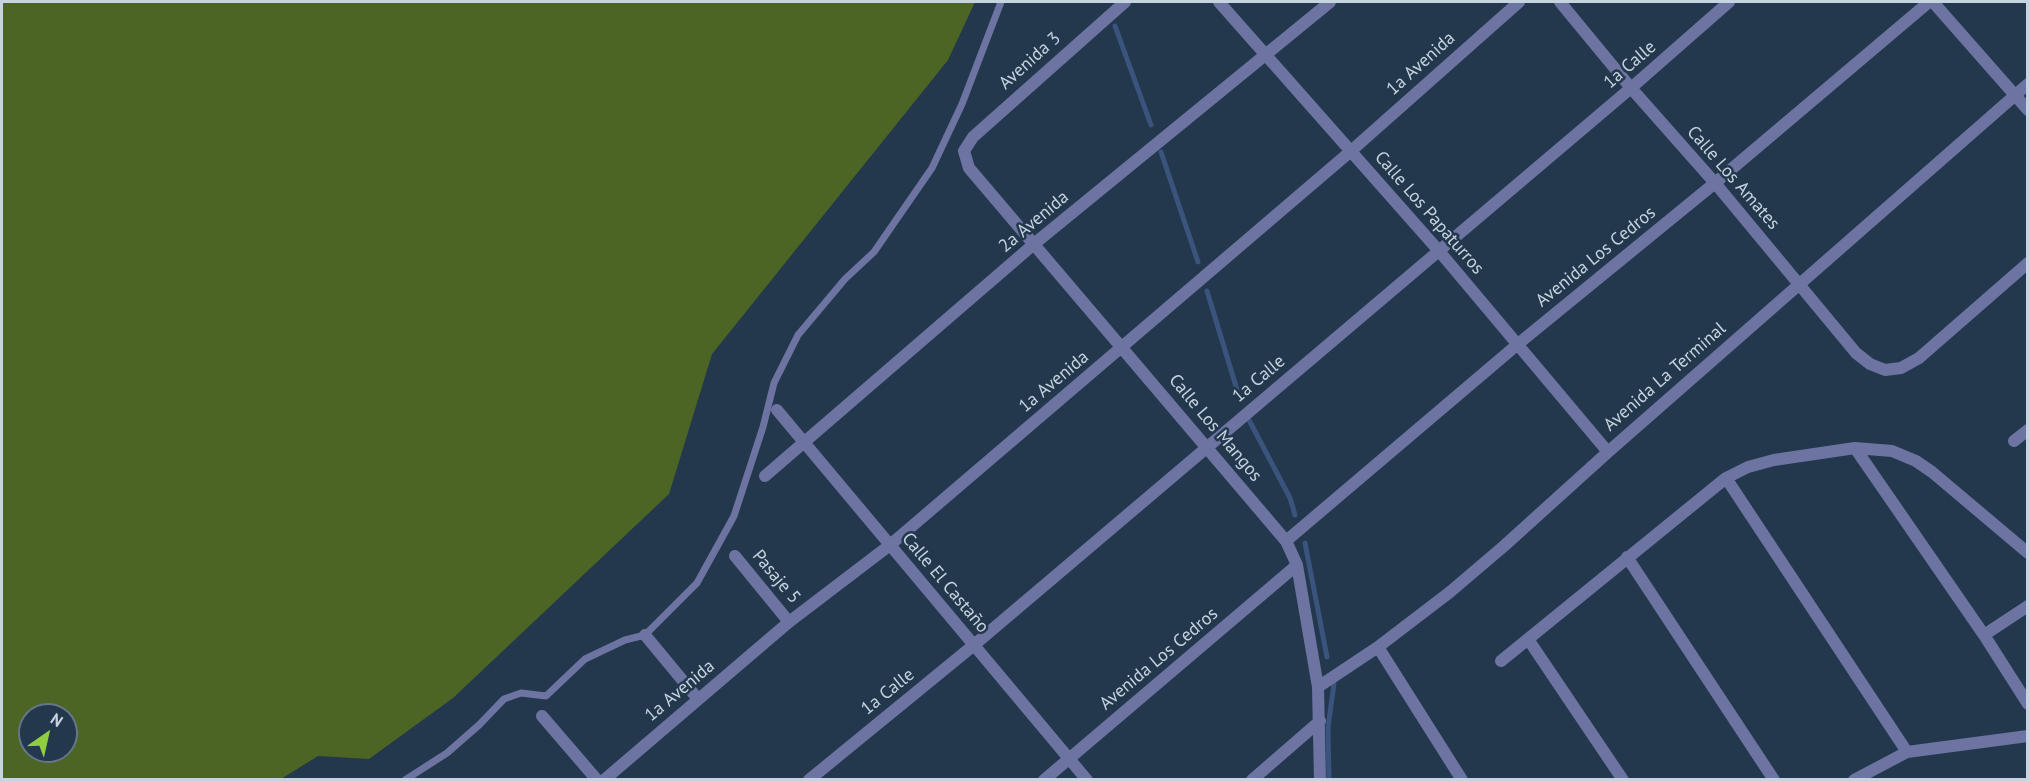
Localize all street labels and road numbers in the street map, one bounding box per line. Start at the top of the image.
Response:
street label: Avenida 3 [995,28,1065,94]
street label: 1a Avenida [1382,28,1460,100]
street label: 1a Calle [1599,36,1661,94]
street label: Calle Los Amates [1682,122,1784,234]
street label: Calle Los Papaturros [1370,147,1488,279]
street label: 2a Avenida [995,187,1073,257]
street label: Avenida Los Cedros [1532,202,1660,312]
street label: Avenida La Terminal [1600,318,1730,436]
street label: 1a Avenida [1015,347,1093,417]
street label: 1a Calle [1228,351,1290,407]
street label: Calle Los Mangos [1164,370,1266,486]
street label: Calle El Castaño [897,529,993,637]
street label: Pasaje 5 [747,546,805,608]
street label: Avenida Los Cedros [1095,603,1223,715]
street label: 1a Avenida [641,656,719,726]
street label: 1a Calle [857,664,919,720]

